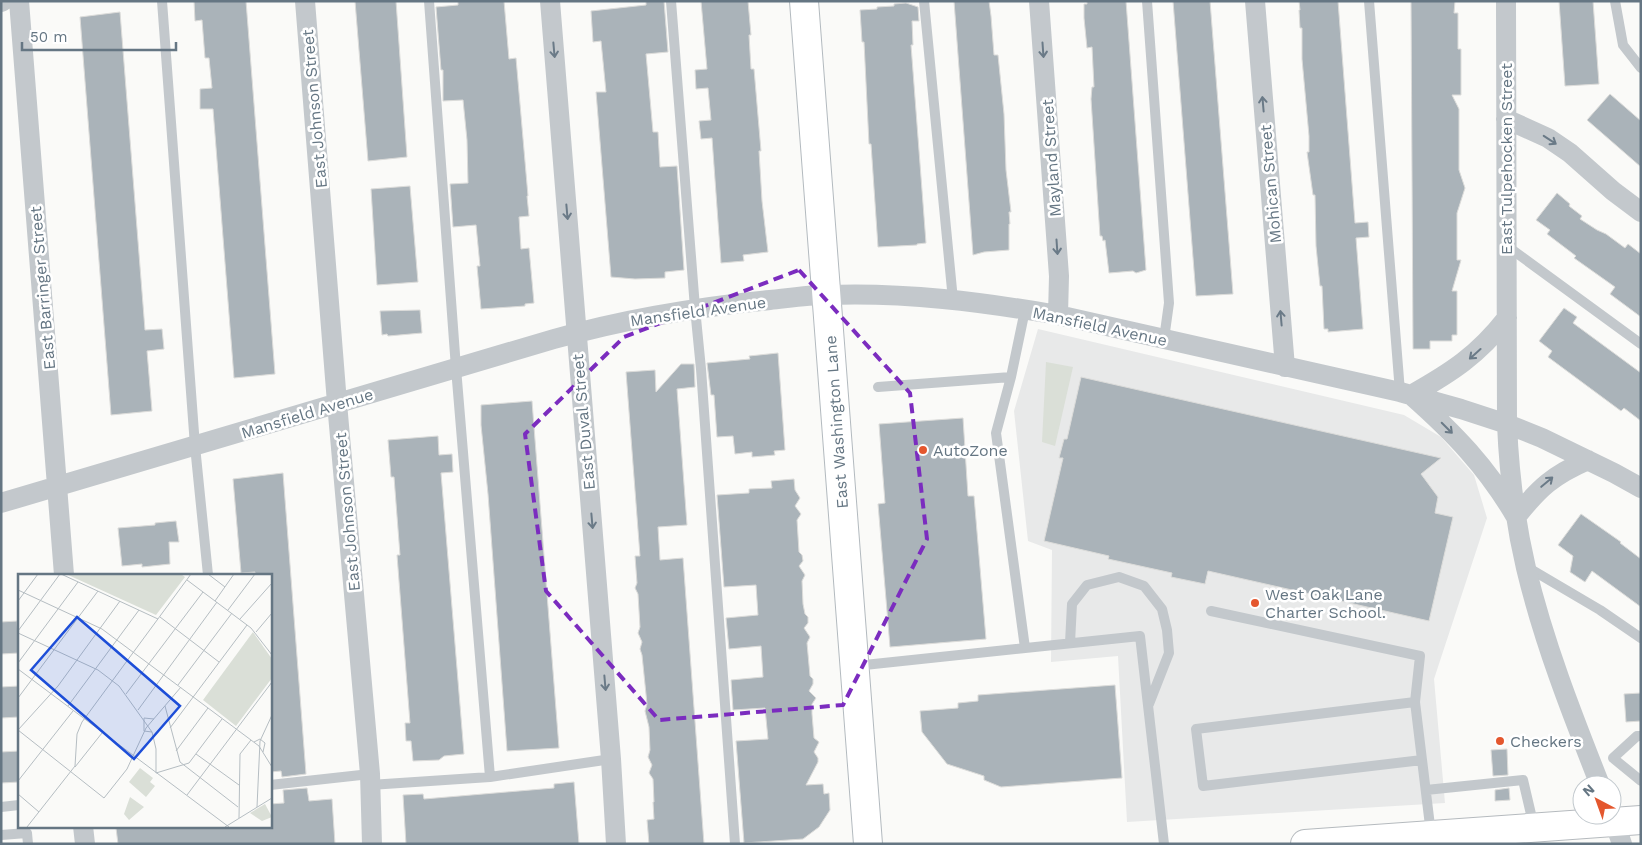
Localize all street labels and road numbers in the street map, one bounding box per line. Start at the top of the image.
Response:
street label: East Johnson Street [298,28,331,189]
street label: East Tulpehocken Street [1497,63,1516,255]
street label: Mayland Street [1038,98,1065,217]
street label: Mohican Street [1256,124,1285,244]
street label: East Barringer Street [26,205,59,371]
street label: Mansfield Avenue [629,293,767,330]
street label: Mansfield Avenue [1031,303,1169,350]
street label: East Washington Lane [821,335,852,509]
street label: East Duval Street [568,353,599,491]
street label: Mansfield Avenue [239,384,375,443]
street label: East Johnson Street [331,431,364,592]

